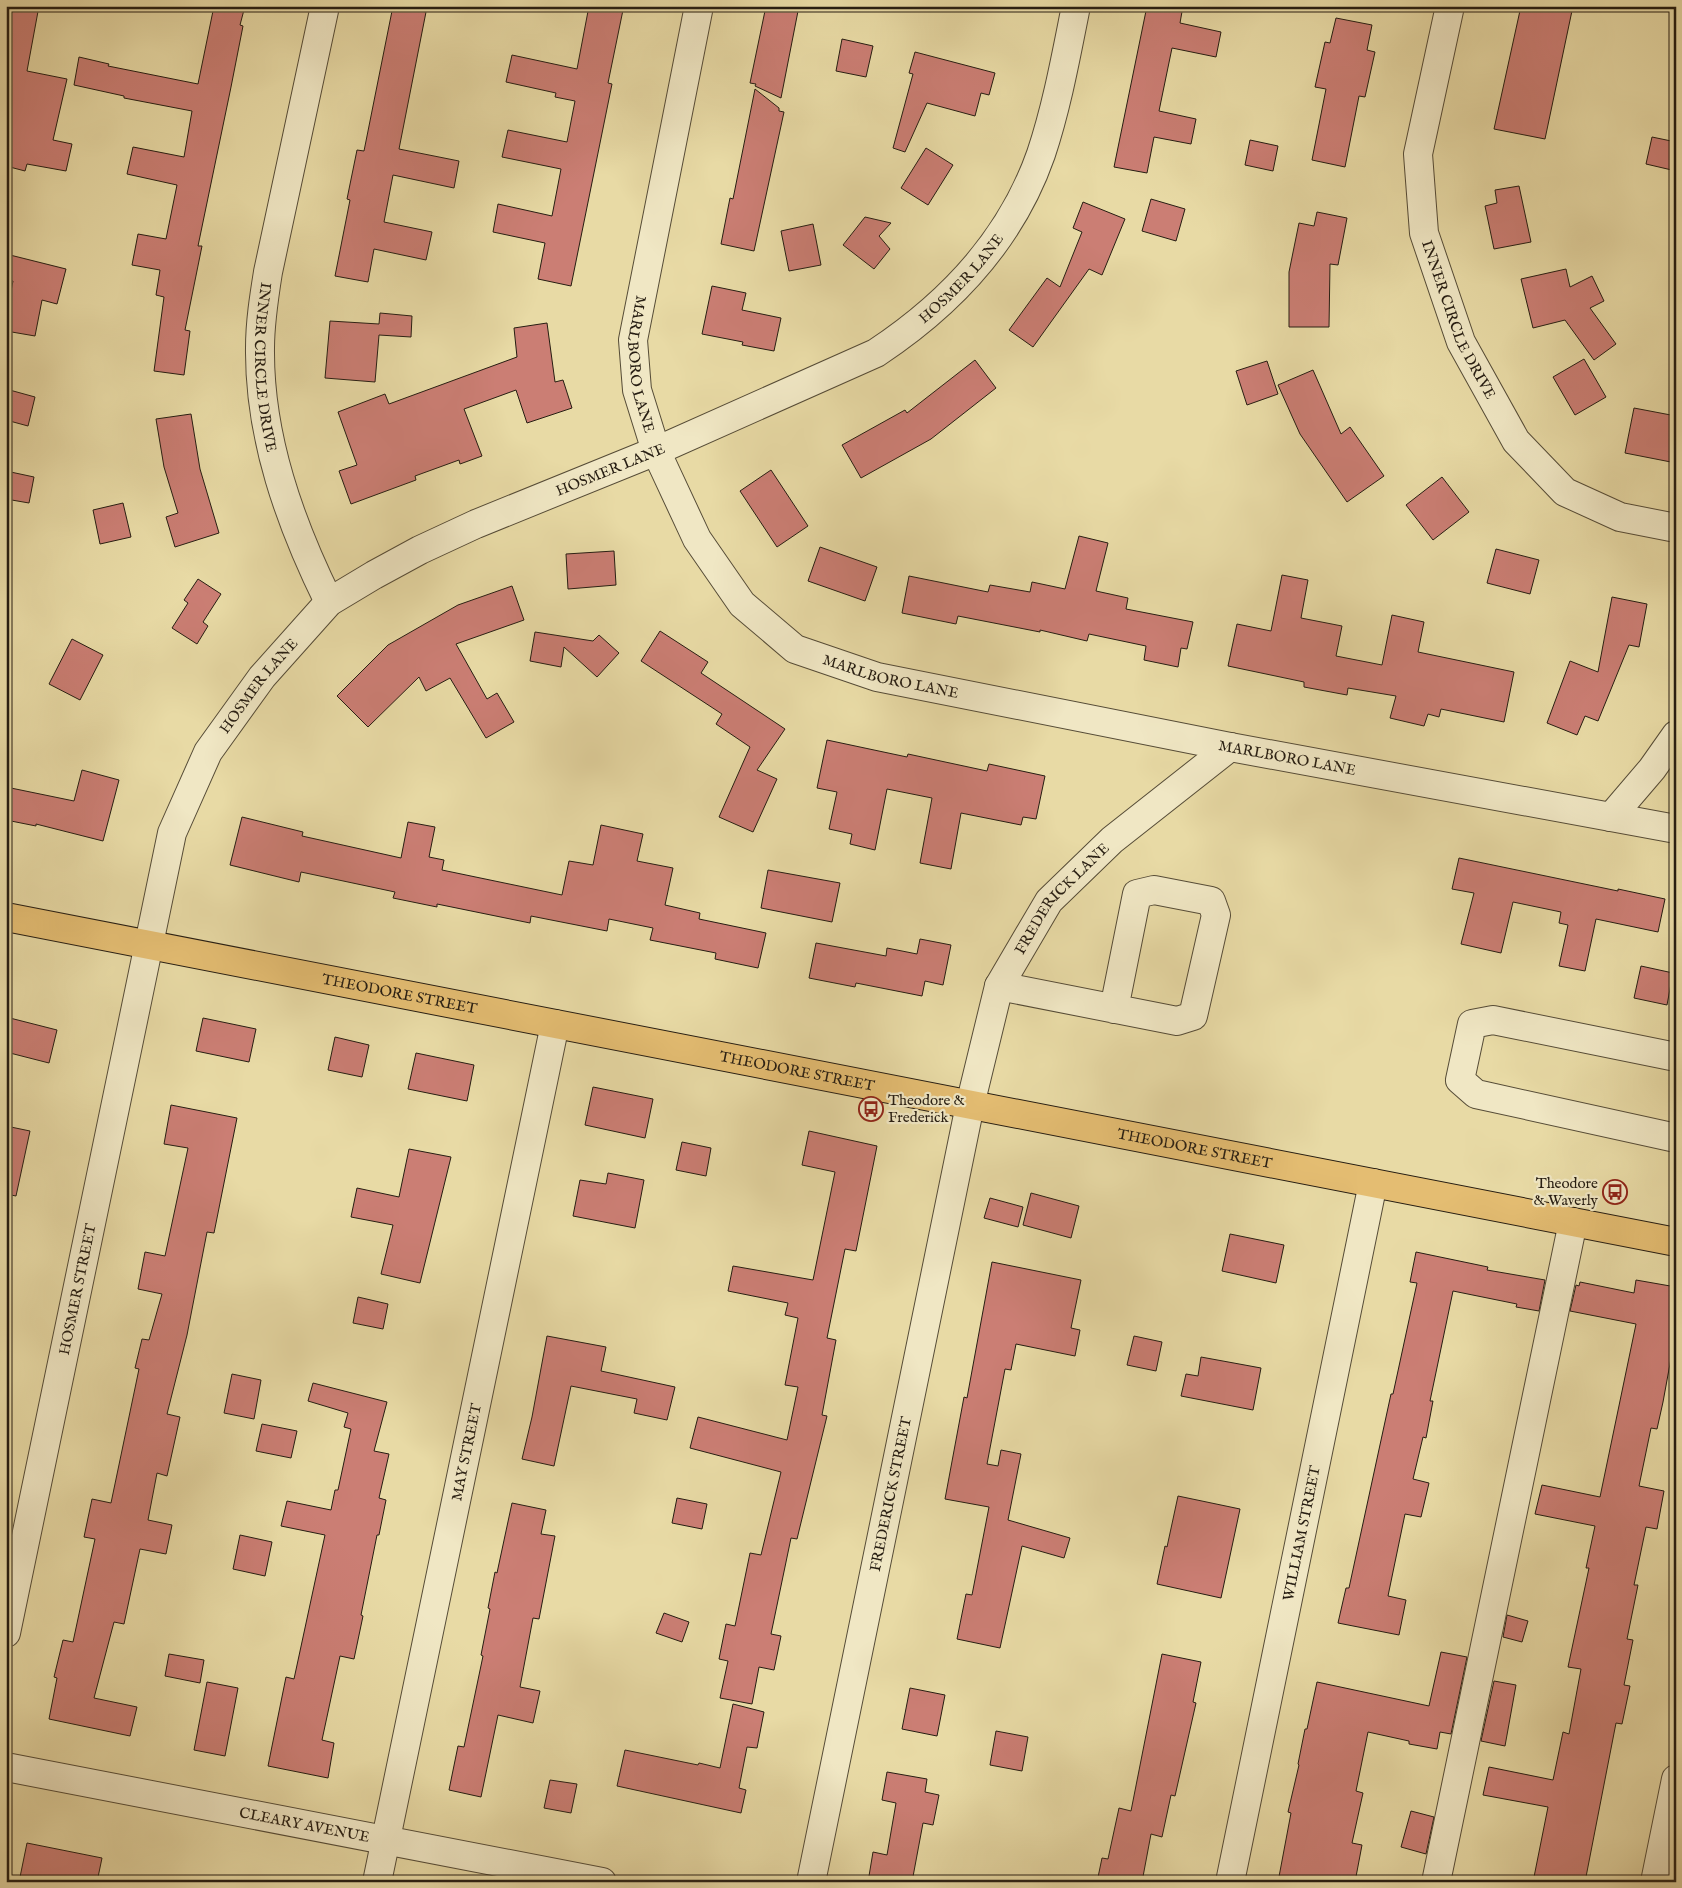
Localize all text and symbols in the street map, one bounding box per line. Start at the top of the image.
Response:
street label: HOSMER LANE [915,230,1008,328]
street label: INNER CIRCLE DRIVE [1417,238,1500,402]
street label: INNER CIRCLE DRIVE [250,281,281,454]
street label: MARLBORO LANE [623,294,659,435]
street label: HOSMER LANE [553,439,668,501]
street label: HOSMER LANE [215,634,302,737]
street label: MARLBORO LANE [820,650,960,703]
street label: MARLBORO LANE [1217,736,1358,780]
street label: FREDERICK LANE [1011,839,1113,958]
street label: THEODORE STREET [320,970,479,1018]
street label: THEODORE STREET [718,1047,876,1096]
place label: Theodore & Frederick [888,1091,965,1127]
bus stop icon: Theodore & Frederick [858,1096,884,1122]
street label: THEODORE STREET [1115,1124,1274,1173]
place label: Theodore & Waverly [1533,1174,1599,1210]
bus stop icon: Theodore & Waverly [1602,1179,1628,1205]
street label: HOSMER STREET [55,1222,101,1357]
street label: MAY STREET [447,1402,486,1503]
street label: FREDERICK STREET [866,1415,916,1573]
street label: WILLIAM STREET [1279,1464,1325,1603]
street label: CLEARY AVENUE [238,1803,371,1847]

